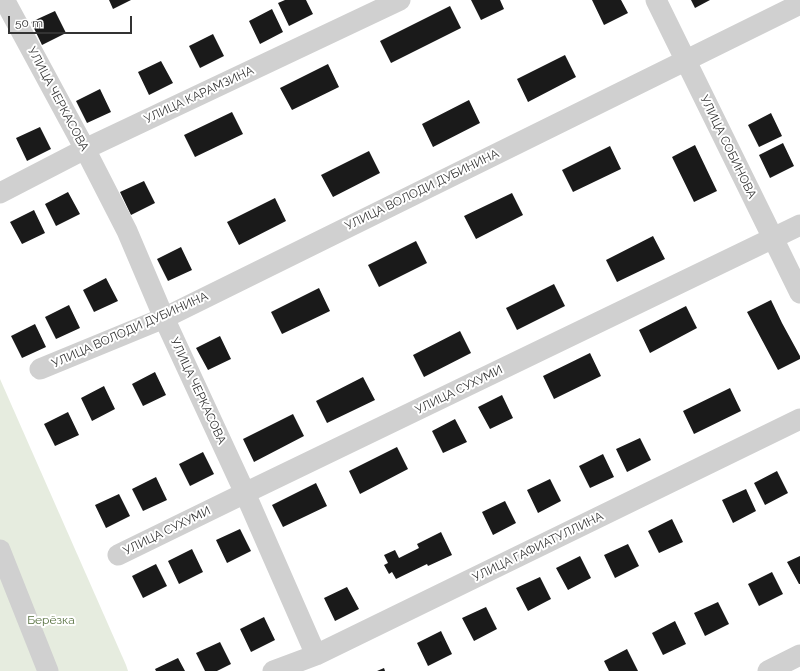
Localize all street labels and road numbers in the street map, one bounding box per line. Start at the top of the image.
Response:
street label: УЛИЦА ЧЕРКАСОВА [24,44,92,154]
street label: УЛИЦА КАРАМЗИНА [142,63,256,127]
street label: УЛИЦА СОБИНОВА [697,93,759,201]
street label: УЛИЦА ВОЛОДИ ДУБИНИНА [343,146,501,234]
street label: УЛИЦА ВОЛОДИ ДУБИНИНА [50,289,210,371]
street label: УЛИЦА ЧЕРКАСОВА [167,335,229,447]
street label: УЛИЦА СУХУМИ [413,363,505,417]
street label: УЛИЦА СУХУМИ [121,504,213,558]
street label: УЛИЦА ГАФИАТУЛЛИНА [470,509,606,585]

